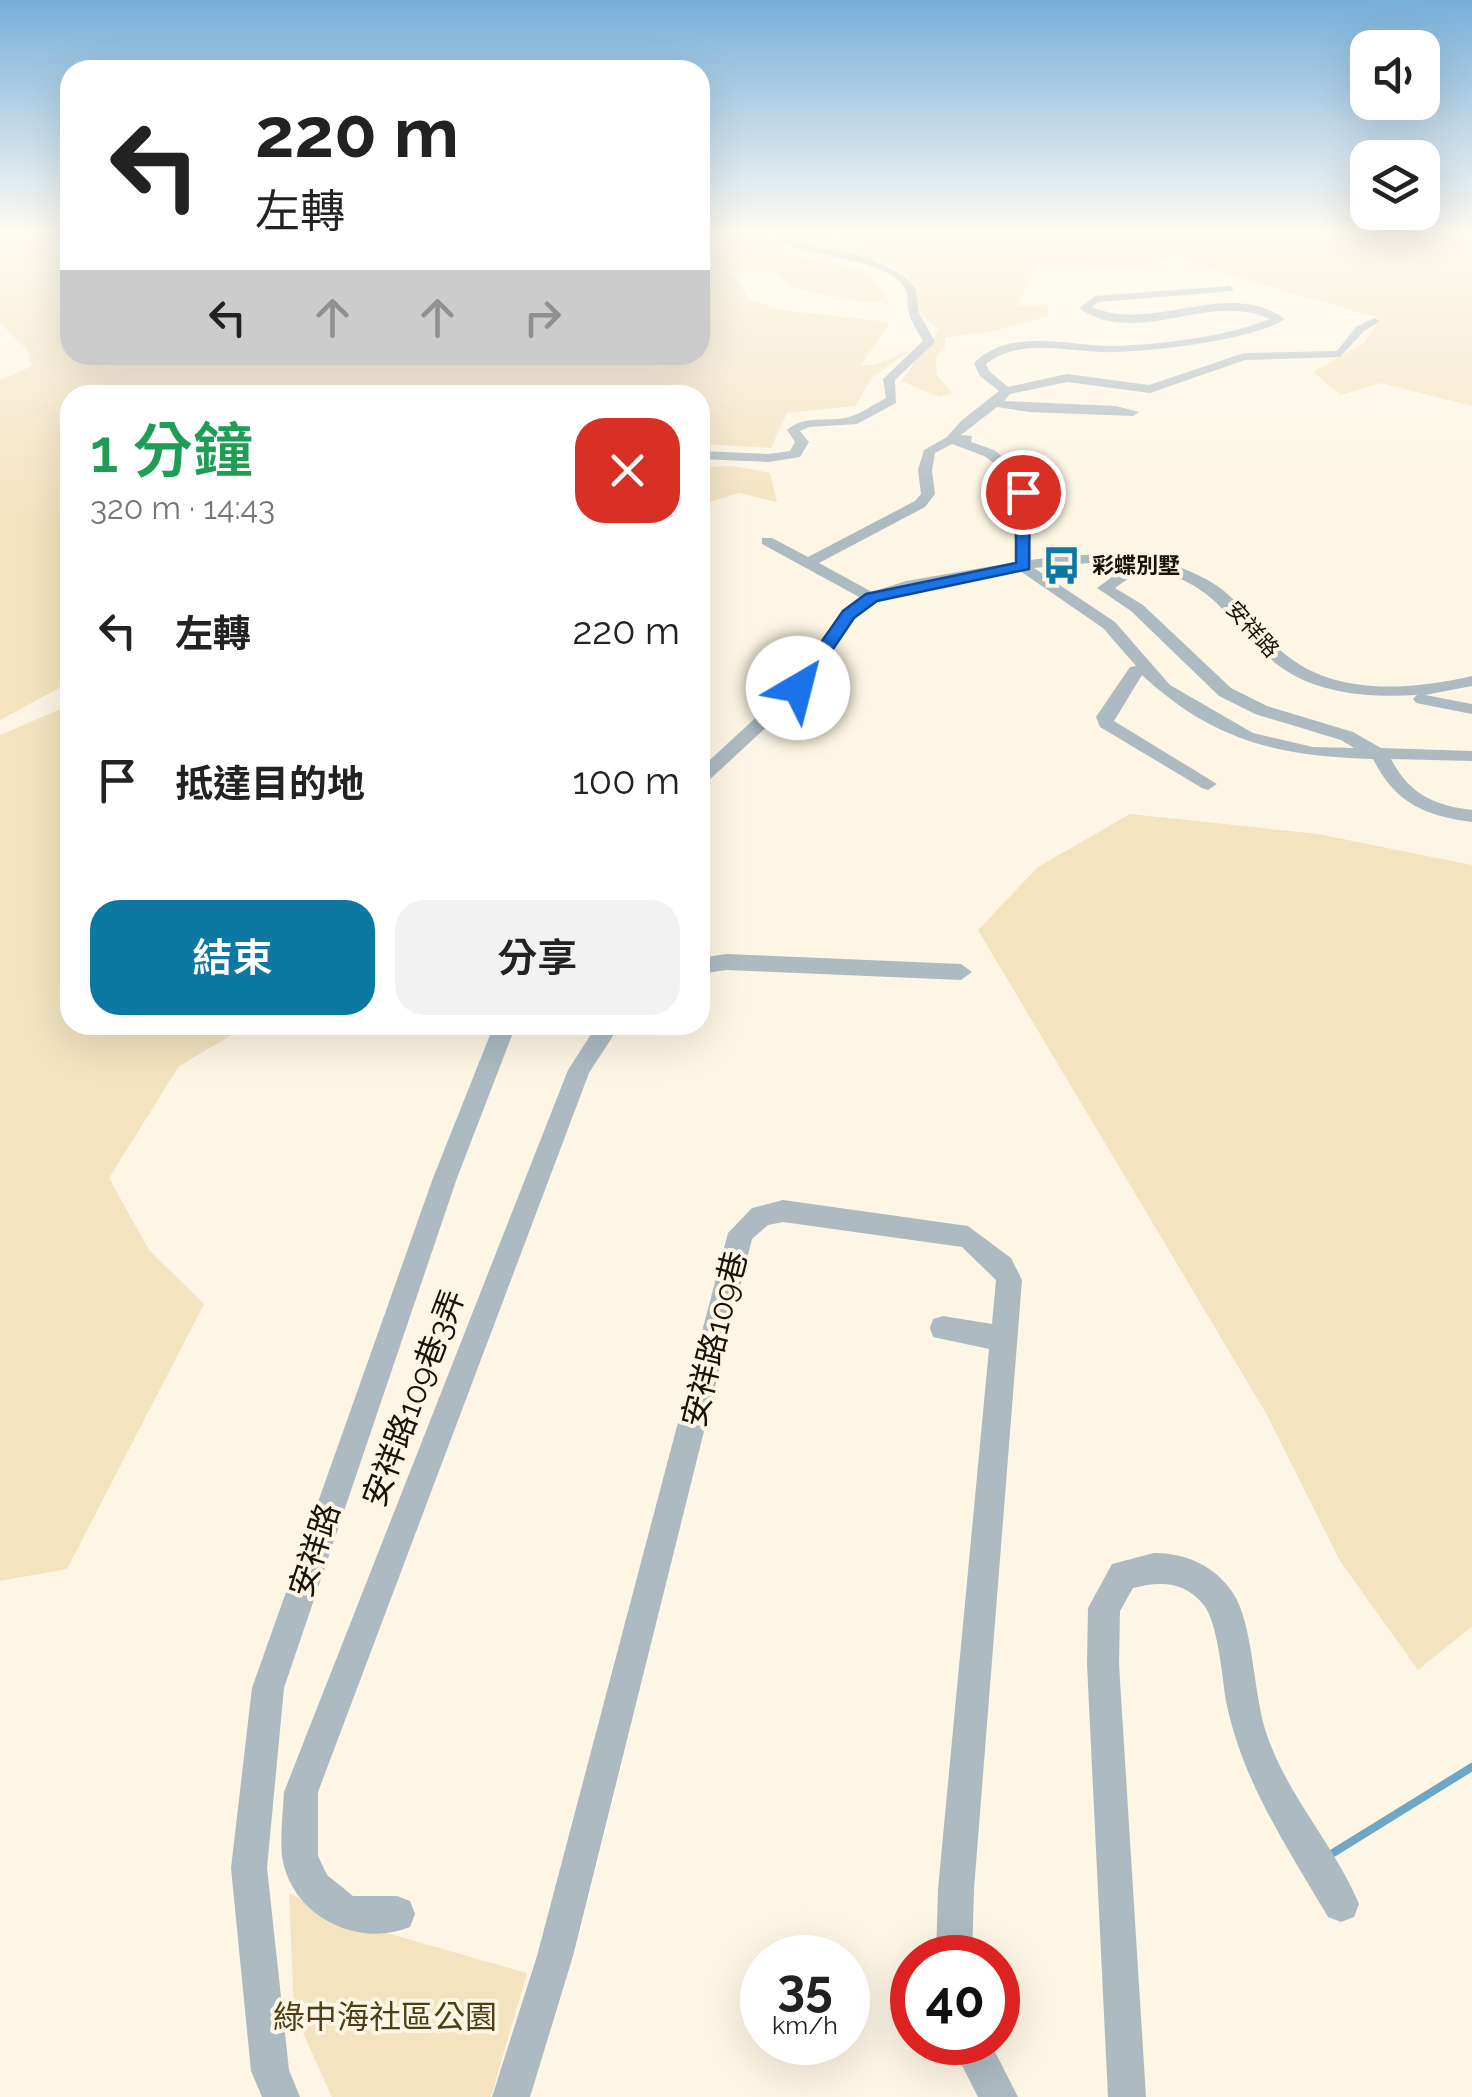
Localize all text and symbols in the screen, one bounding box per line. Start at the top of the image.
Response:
map controls [1350,30,1440,230]
button: sound [1350,30,1440,120]
text: 220 m [255,91,459,173]
icon: left [90,100,220,230]
button: layers [1350,140,1440,230]
text: 左轉 [255,185,345,238]
icon: left [200,290,255,345]
icon: ahead [305,290,360,345]
icon: ahead [410,290,465,345]
icon: right [515,290,570,345]
text: 1 分鐘 [90,416,253,486]
button: close [575,418,680,523]
pin [981,450,1066,535]
icon: arrive [996,465,1051,520]
text: 320 m · 14:43 [90,489,275,526]
bus stop icon: 彩蝶別墅 [1041,544,1083,586]
place label: 彩蝶別墅 [1092,552,1180,578]
street label: 安祥路 [1221,596,1285,662]
icon: left [90,603,145,658]
text: 220 m [573,608,680,653]
text: 左轉 [175,611,251,656]
position arrow [746,636,850,740]
icon: arrive [90,753,145,808]
text: 100 m [573,758,680,803]
text: 抵達目的地 [175,761,365,806]
button: 結束 [90,900,375,1015]
button: 分享 [395,900,680,1015]
street label: 安祥路109巷 [674,1247,754,1431]
street label: 安祥路109巷3弄 [355,1284,471,1512]
street label: 安祥路 [282,1499,346,1601]
speed limit sign: 40 [890,1935,1020,2065]
text: 35 [777,1958,833,2017]
park label: 綠中海社區公園 [273,1998,497,2035]
text: km/h [772,2010,838,2040]

